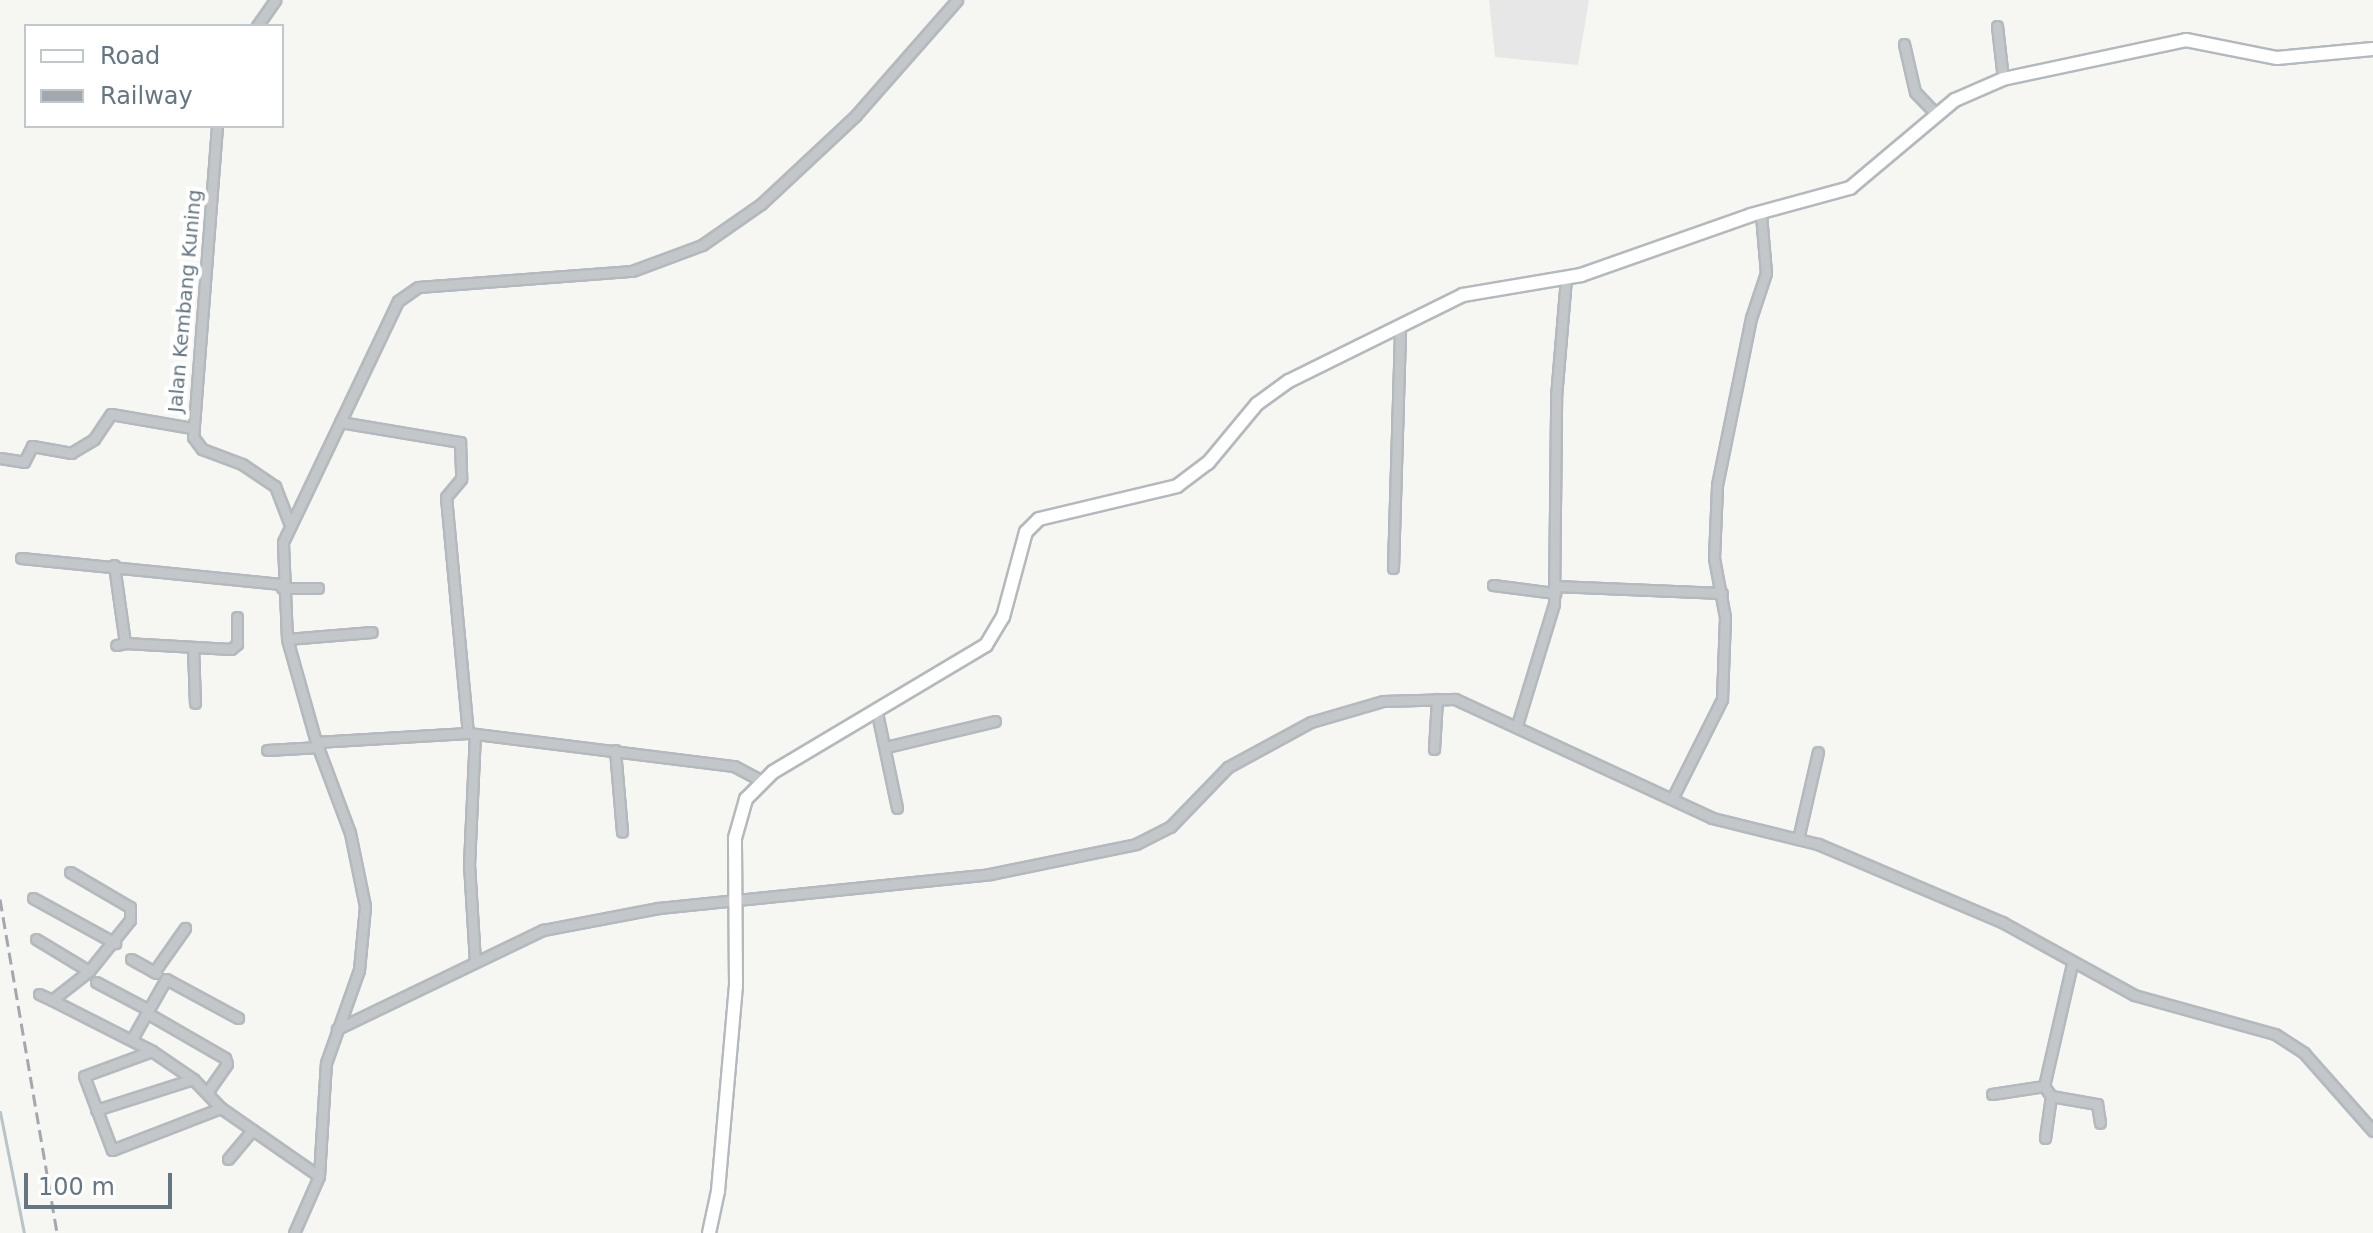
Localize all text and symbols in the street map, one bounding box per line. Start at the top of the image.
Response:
legend [24,24,284,128]
text: Road [100,42,160,70]
text: Railway [100,82,193,110]
street label: Jalan Kembang Kuning [163,188,207,414]
scale bar [28,1157,176,1207]
text: 100 m [38,1173,115,1201]

